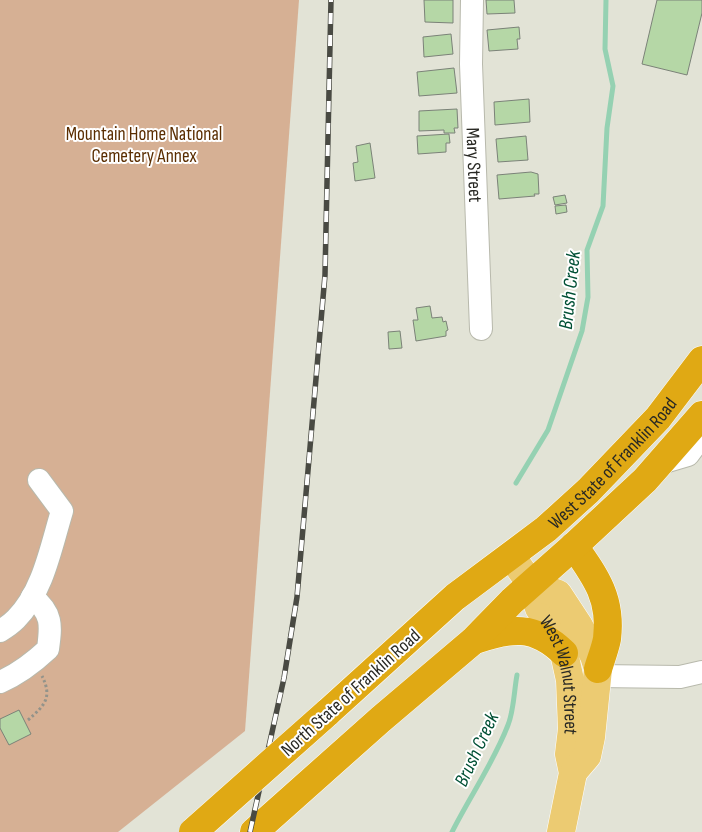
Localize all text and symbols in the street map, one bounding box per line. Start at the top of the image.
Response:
park label: Mountain Home National Cemetery Annex [66,123,222,168]
street label: Mary Street [460,127,486,203]
water label: Brush Creek [554,249,586,331]
street label: West State of Franklin Road [544,393,682,534]
street label: West Walnut Street [534,611,582,736]
street label: North State of Franklin Road [277,625,425,762]
water label: Brush Creek [449,708,505,790]

